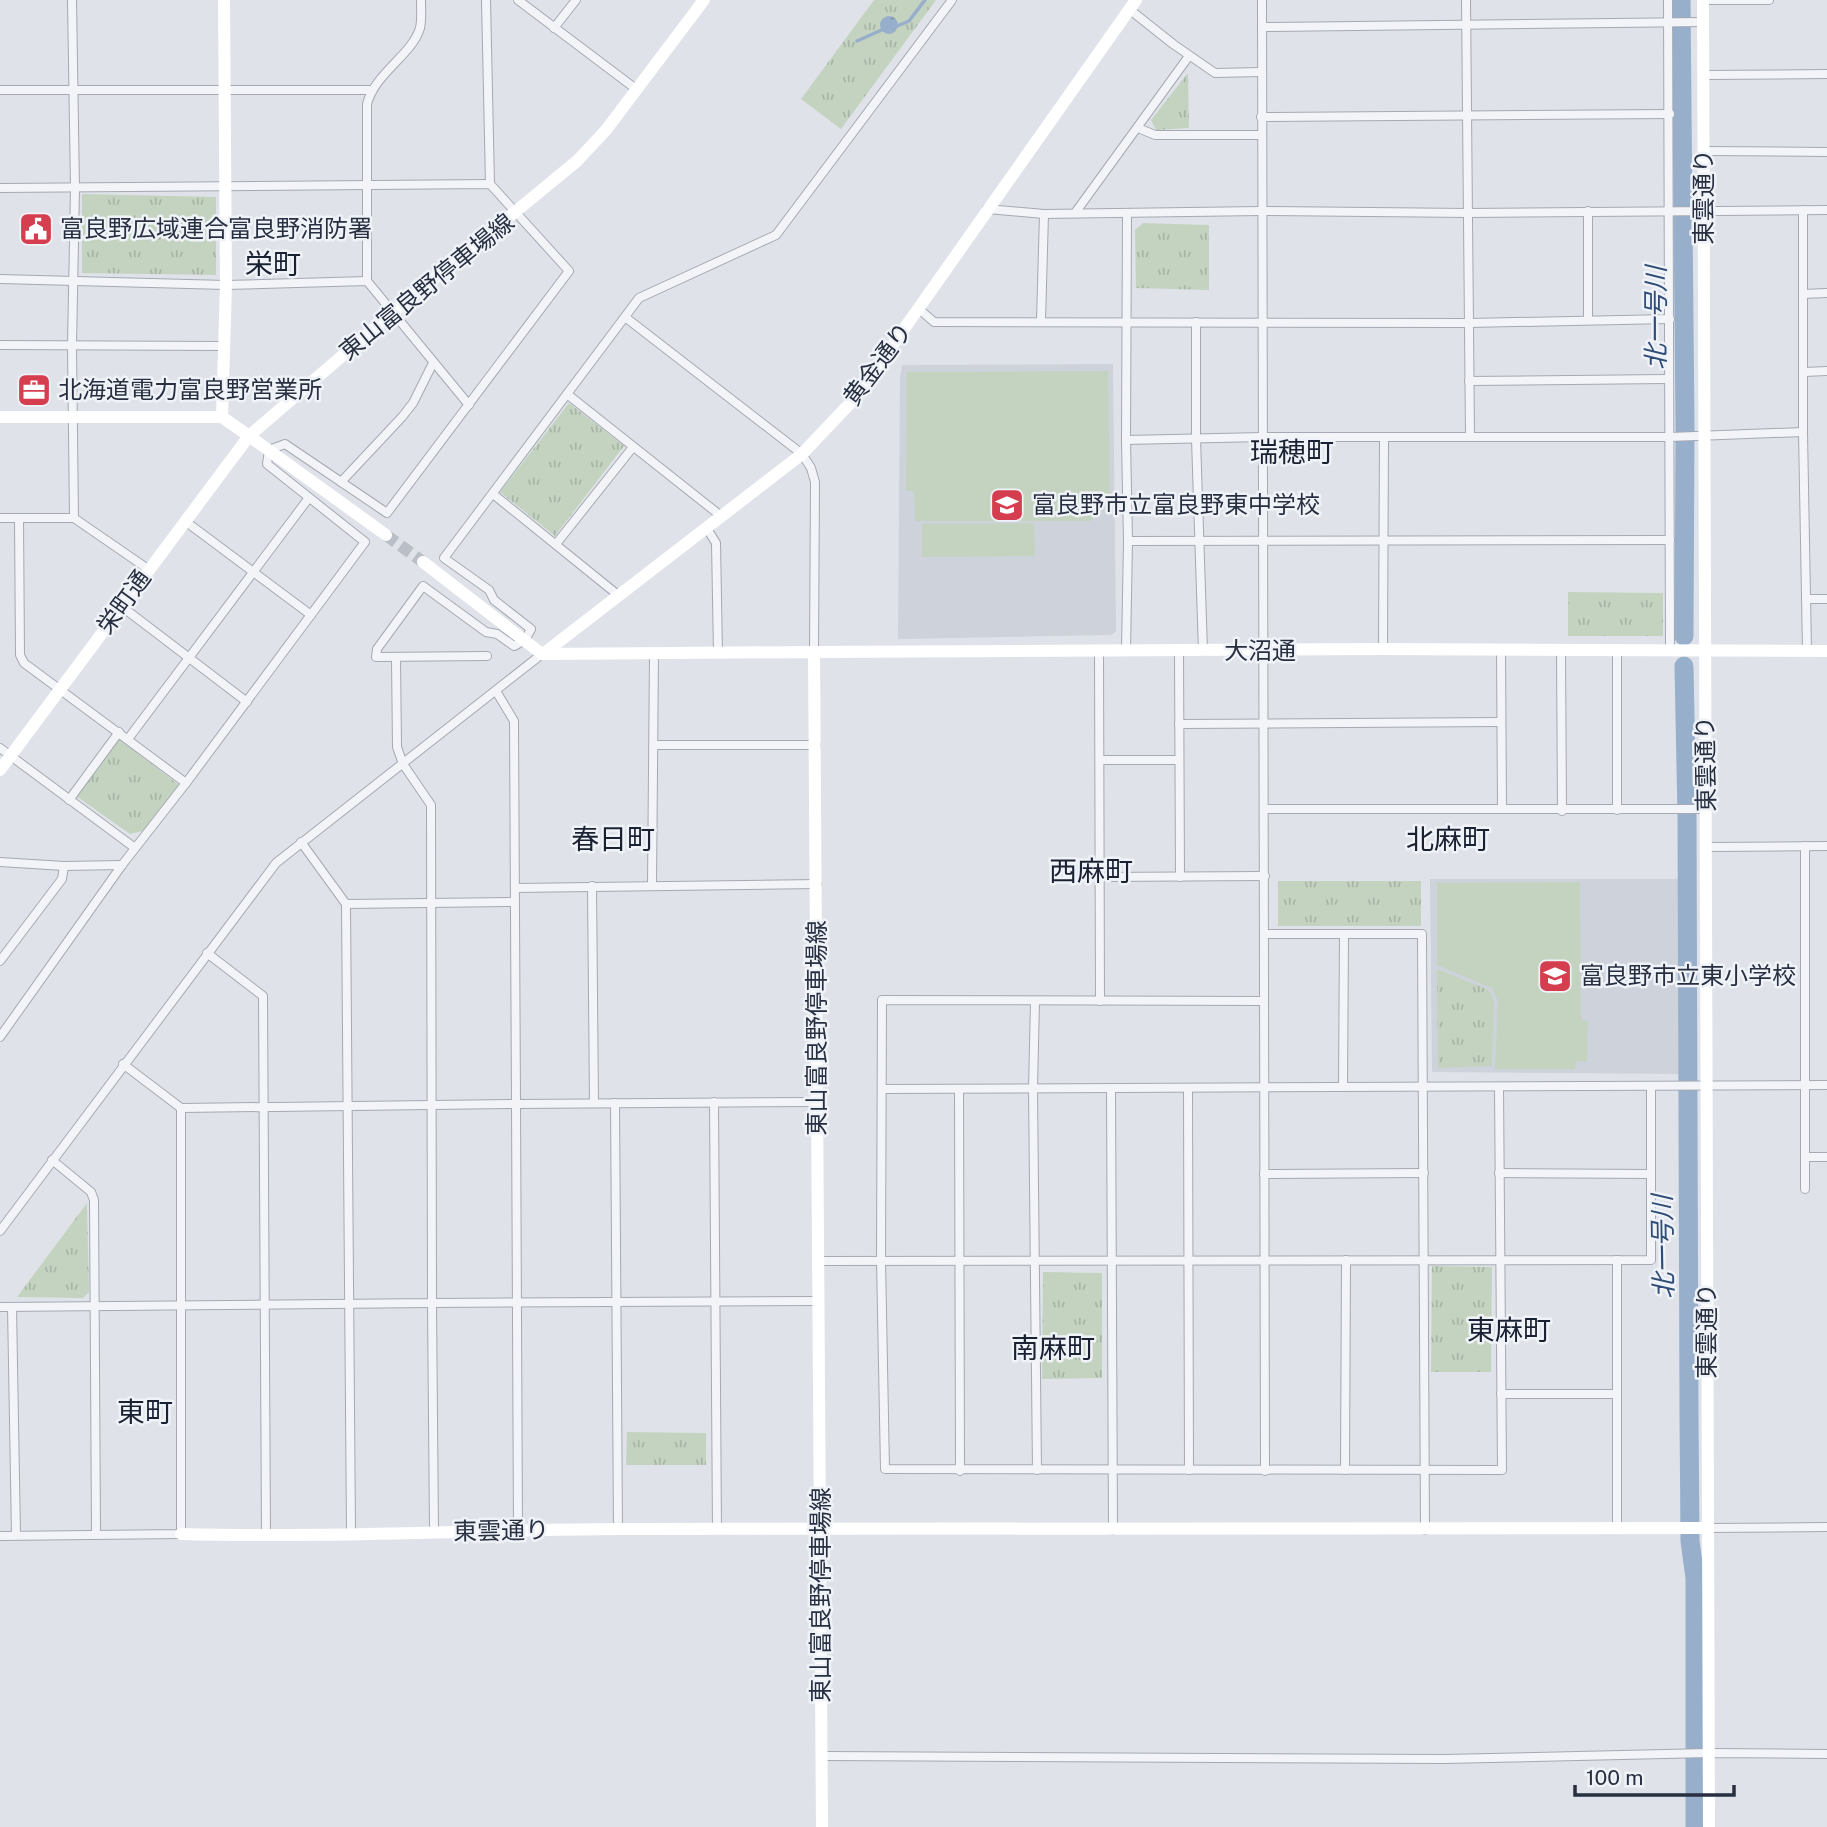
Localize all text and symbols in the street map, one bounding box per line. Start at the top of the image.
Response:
street label: 東雲通り [1689,149,1717,245]
street label: 東山富良野停車場線 [334,207,519,365]
public building icon: 富良野広域連合富良野消防署 [17,210,55,248]
place label: 富良野広域連合富良野消防署 [60,214,372,242]
district label: 栄町 [245,247,301,280]
water label: 北一号川 [1640,263,1671,370]
street label: 黄金通り [837,317,917,410]
office icon: 北海道電力富良野営業所 [15,371,53,409]
place label: 北海道電力富良野営業所 [58,375,322,403]
district label: 瑞穂町 [1250,435,1334,468]
school or university icon: 富良野市立富良野東中学校 [988,486,1026,524]
place label: 富良野市立富良野東中学校 [1032,490,1320,518]
street label: 栄町通 [91,564,156,639]
street label: 大沼通 [1224,636,1296,664]
street label: 東雲通り [1690,716,1720,812]
district label: 春日町 [571,822,655,855]
district label: 北麻町 [1406,822,1490,855]
district label: 西麻町 [1049,854,1133,887]
street label: 東山富良野停車場線 [802,920,830,1136]
school or university icon: 富良野市立東小学校 [1536,957,1574,995]
place label: 富良野市立東小学校 [1580,961,1796,989]
water label: 北一号川 [1646,1192,1679,1299]
street label: 東雲通り [1692,1283,1720,1379]
district label: 東麻町 [1467,1313,1551,1346]
district label: 南麻町 [1011,1331,1095,1364]
district label: 東町 [117,1395,173,1428]
street label: 東山富良野停車場線 [806,1487,834,1703]
street label: 東雲通り [453,1515,549,1545]
scale bar [1575,1754,1734,1798]
text: 100 m [1586,1765,1643,1790]

